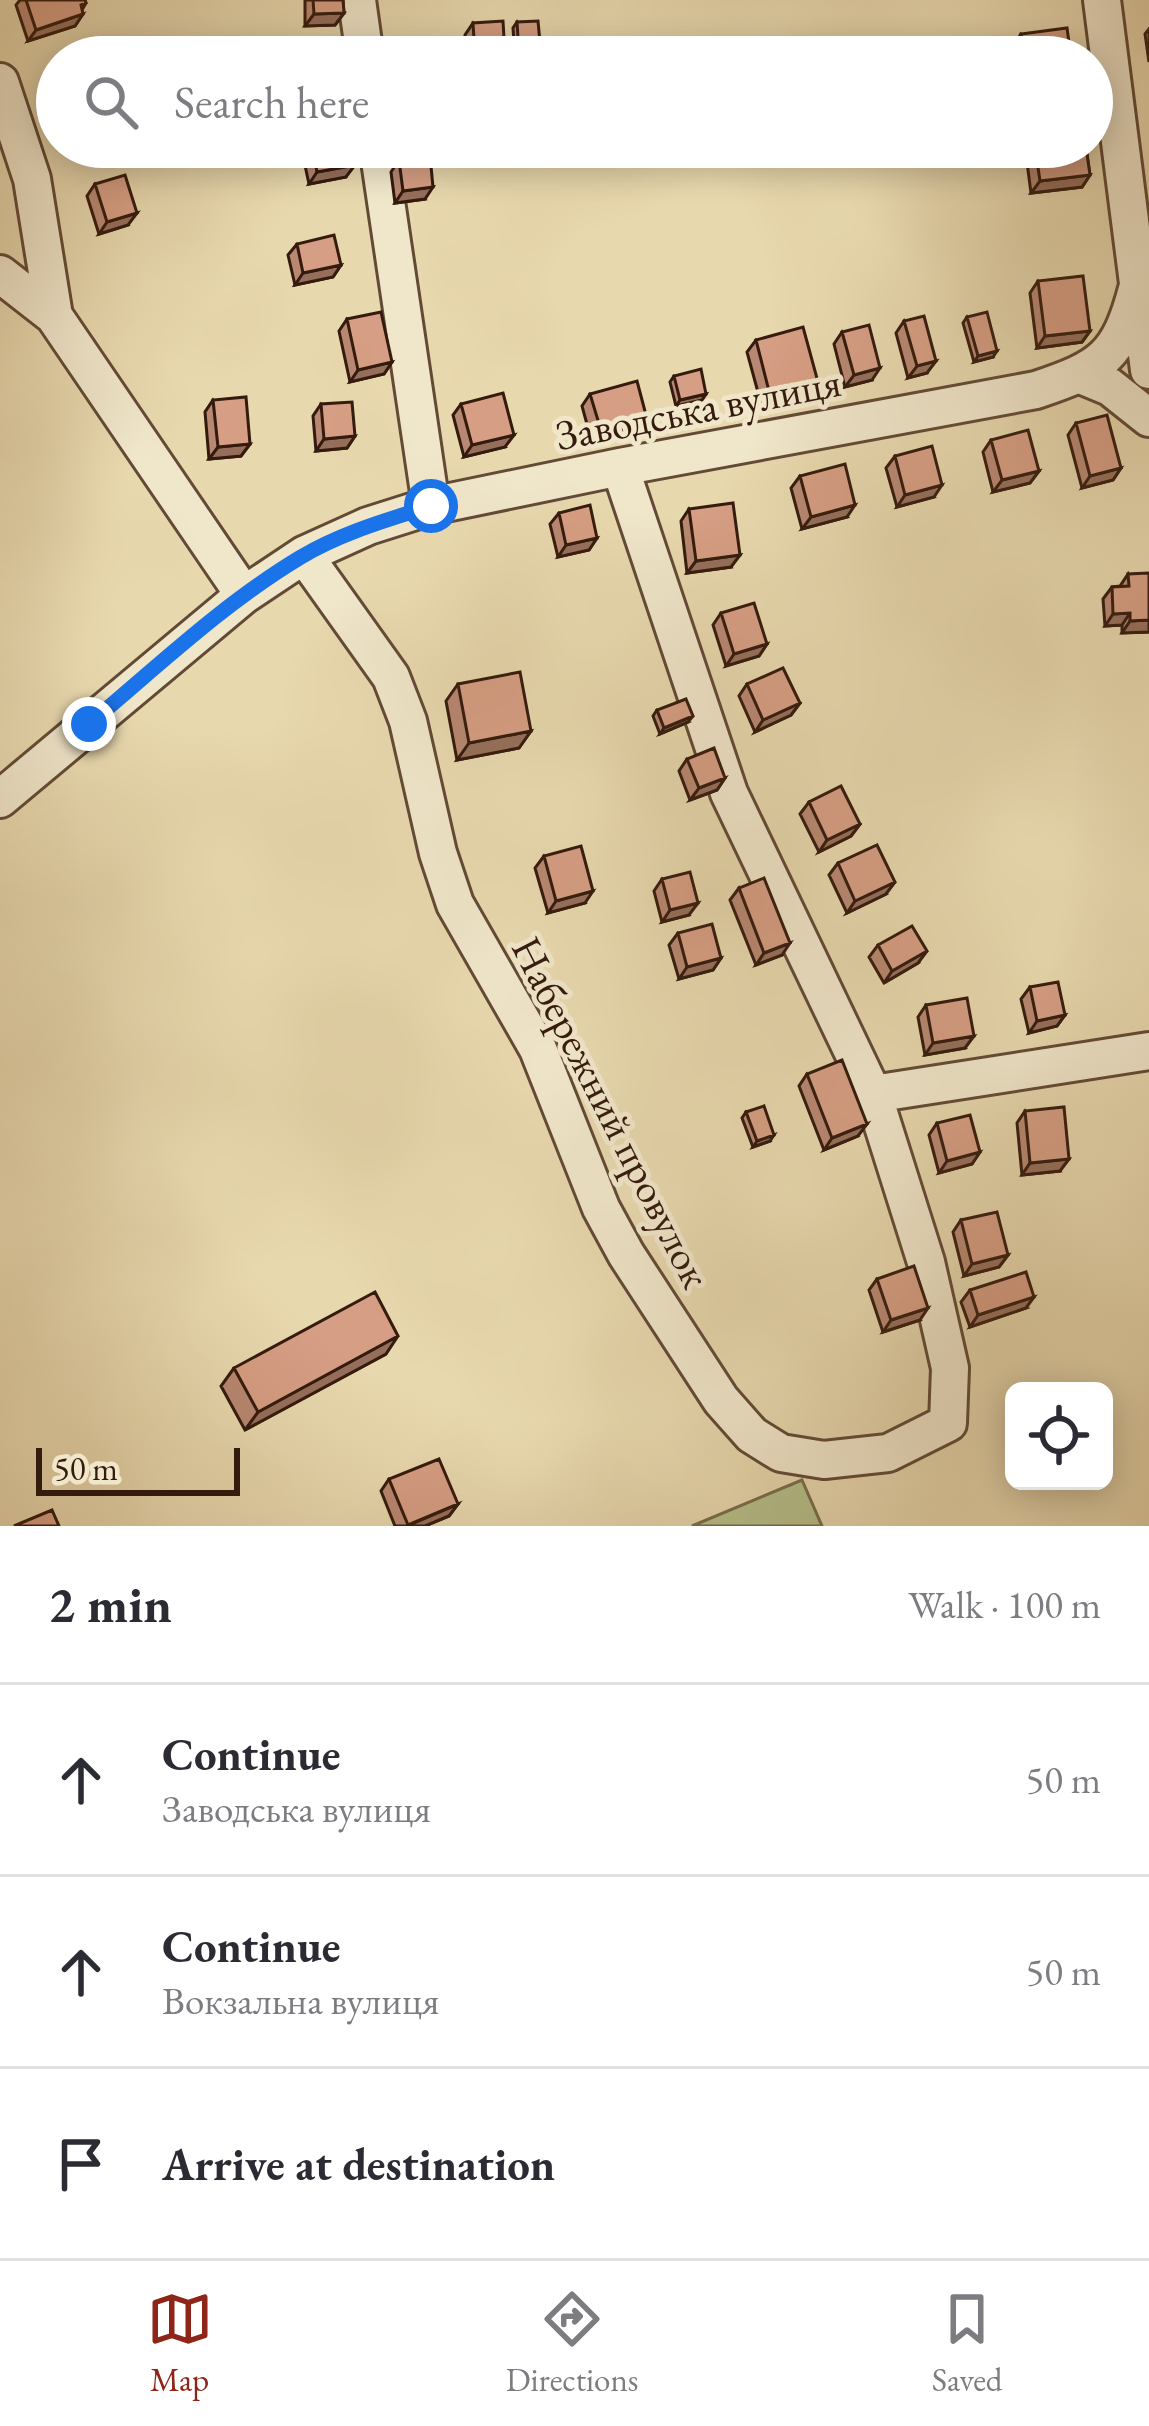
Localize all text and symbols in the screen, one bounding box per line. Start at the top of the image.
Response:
search box [36,36,1113,168]
icon: search [78,69,144,135]
text: Search here [174,73,369,131]
street label: Заводська вулиця [551,354,845,463]
route start [404,479,458,533]
route end [62,697,116,751]
street label: Набережний провулок [499,927,724,1297]
map controls [1005,1382,1113,1490]
button: locate [1005,1382,1113,1490]
scale bar [36,1442,240,1495]
text: 50 m [54,1447,118,1490]
text: 2 min [48,1571,172,1637]
text: Walk · 100 m [908,1579,1101,1630]
text: Continue [162,1725,340,1783]
icon: ahead [48,1747,114,1813]
text: 50 m [1025,1754,1101,1805]
text: Заводська вулиця [162,1783,431,1834]
text: Continue [162,1917,340,1975]
icon: ahead [48,1939,114,2005]
text: 50 m [1025,1946,1101,1997]
text: Вокзальна вулиця [162,1975,439,2026]
icon: arrive [48,2131,114,2197]
text: Arrive at destination [162,2135,555,2193]
tab: Map [147,2286,213,2401]
tab: Directions [506,2286,639,2401]
tab: Saved [932,2286,1002,2401]

